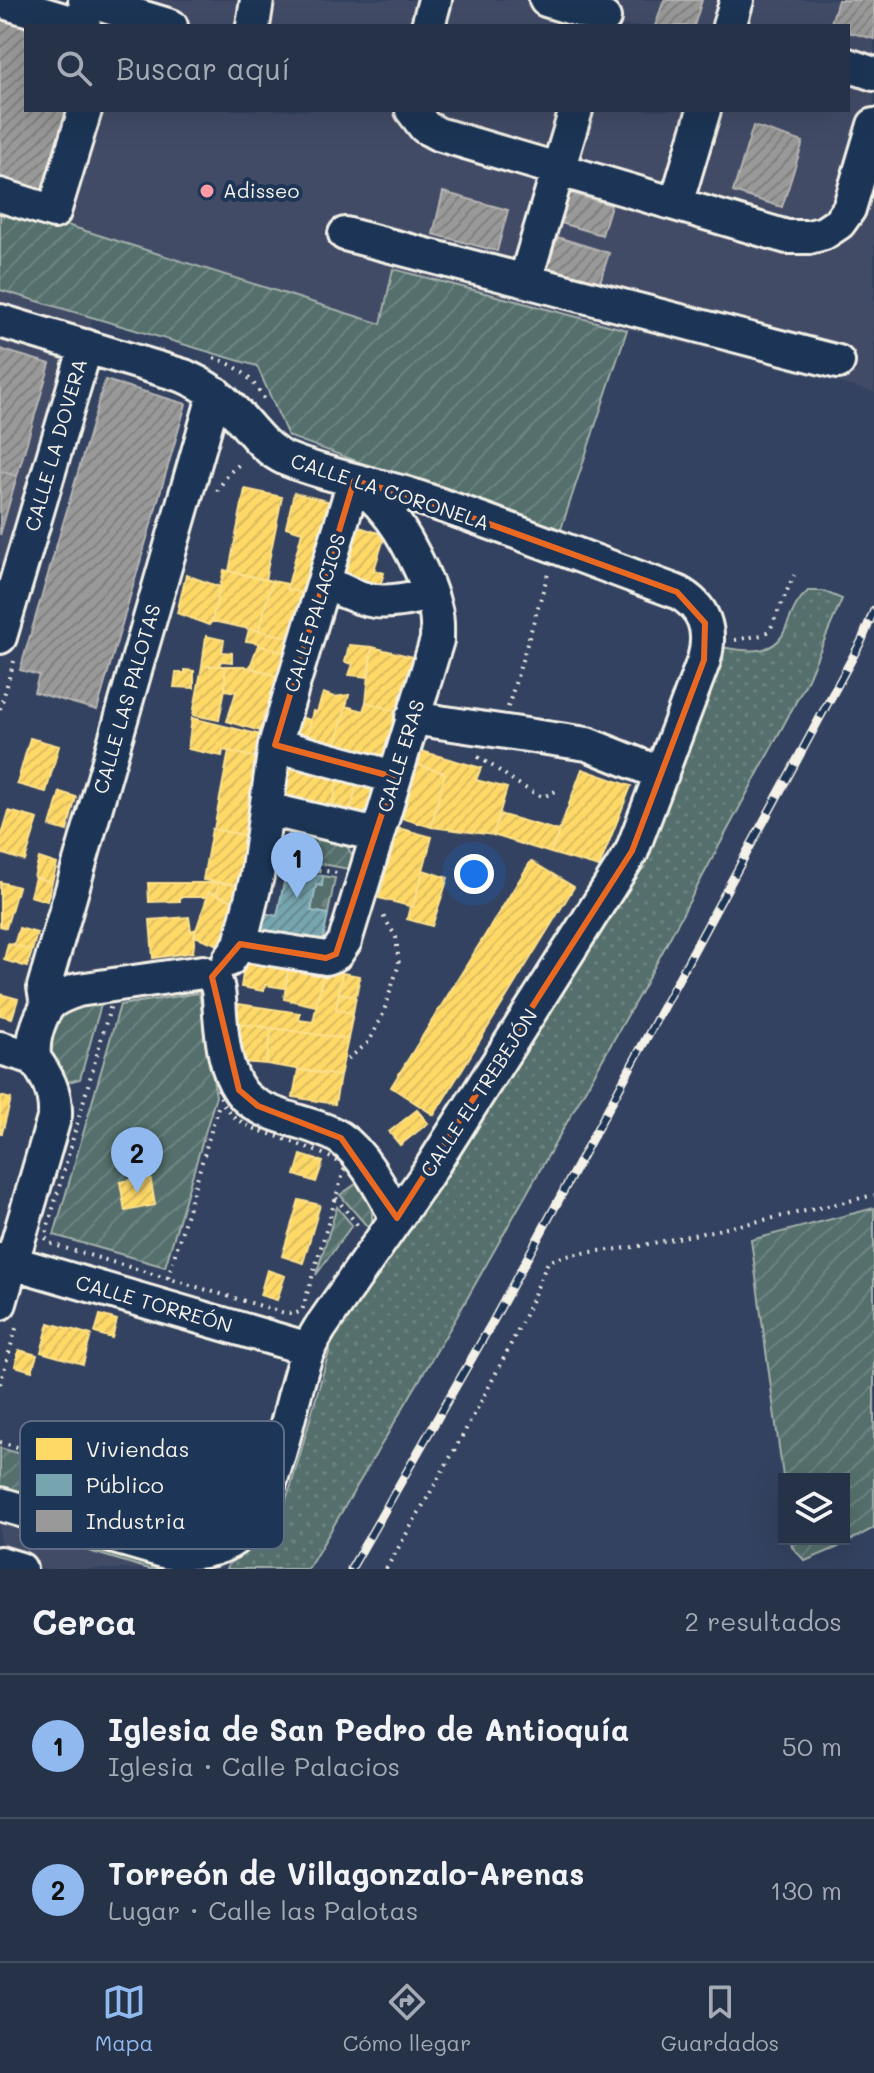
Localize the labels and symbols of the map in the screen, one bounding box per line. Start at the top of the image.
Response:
place label: Adisseo [223,177,299,203]
marker: Adisseo [198,182,216,200]
street label: CALLE LA DOVERA [18,355,92,534]
street label: CALLE LA CORONELA [288,447,493,535]
street label: CALLE PALACIOS [278,530,351,695]
street label: CALLE LAS PALOTAS [87,601,166,797]
street label: CALLE ERAS [371,696,429,815]
pin: 1 [271,832,323,898]
your location [454,854,494,894]
street label: CALLE EL TREBEJÓN [414,1003,543,1182]
pin: 2 [111,1127,163,1193]
street label: CALLE TORREÓN [73,1268,236,1338]
legend [20,1421,284,1549]
text: Viviendas [86,1434,189,1463]
text: Público [86,1470,164,1499]
text: Industria [86,1506,186,1535]

